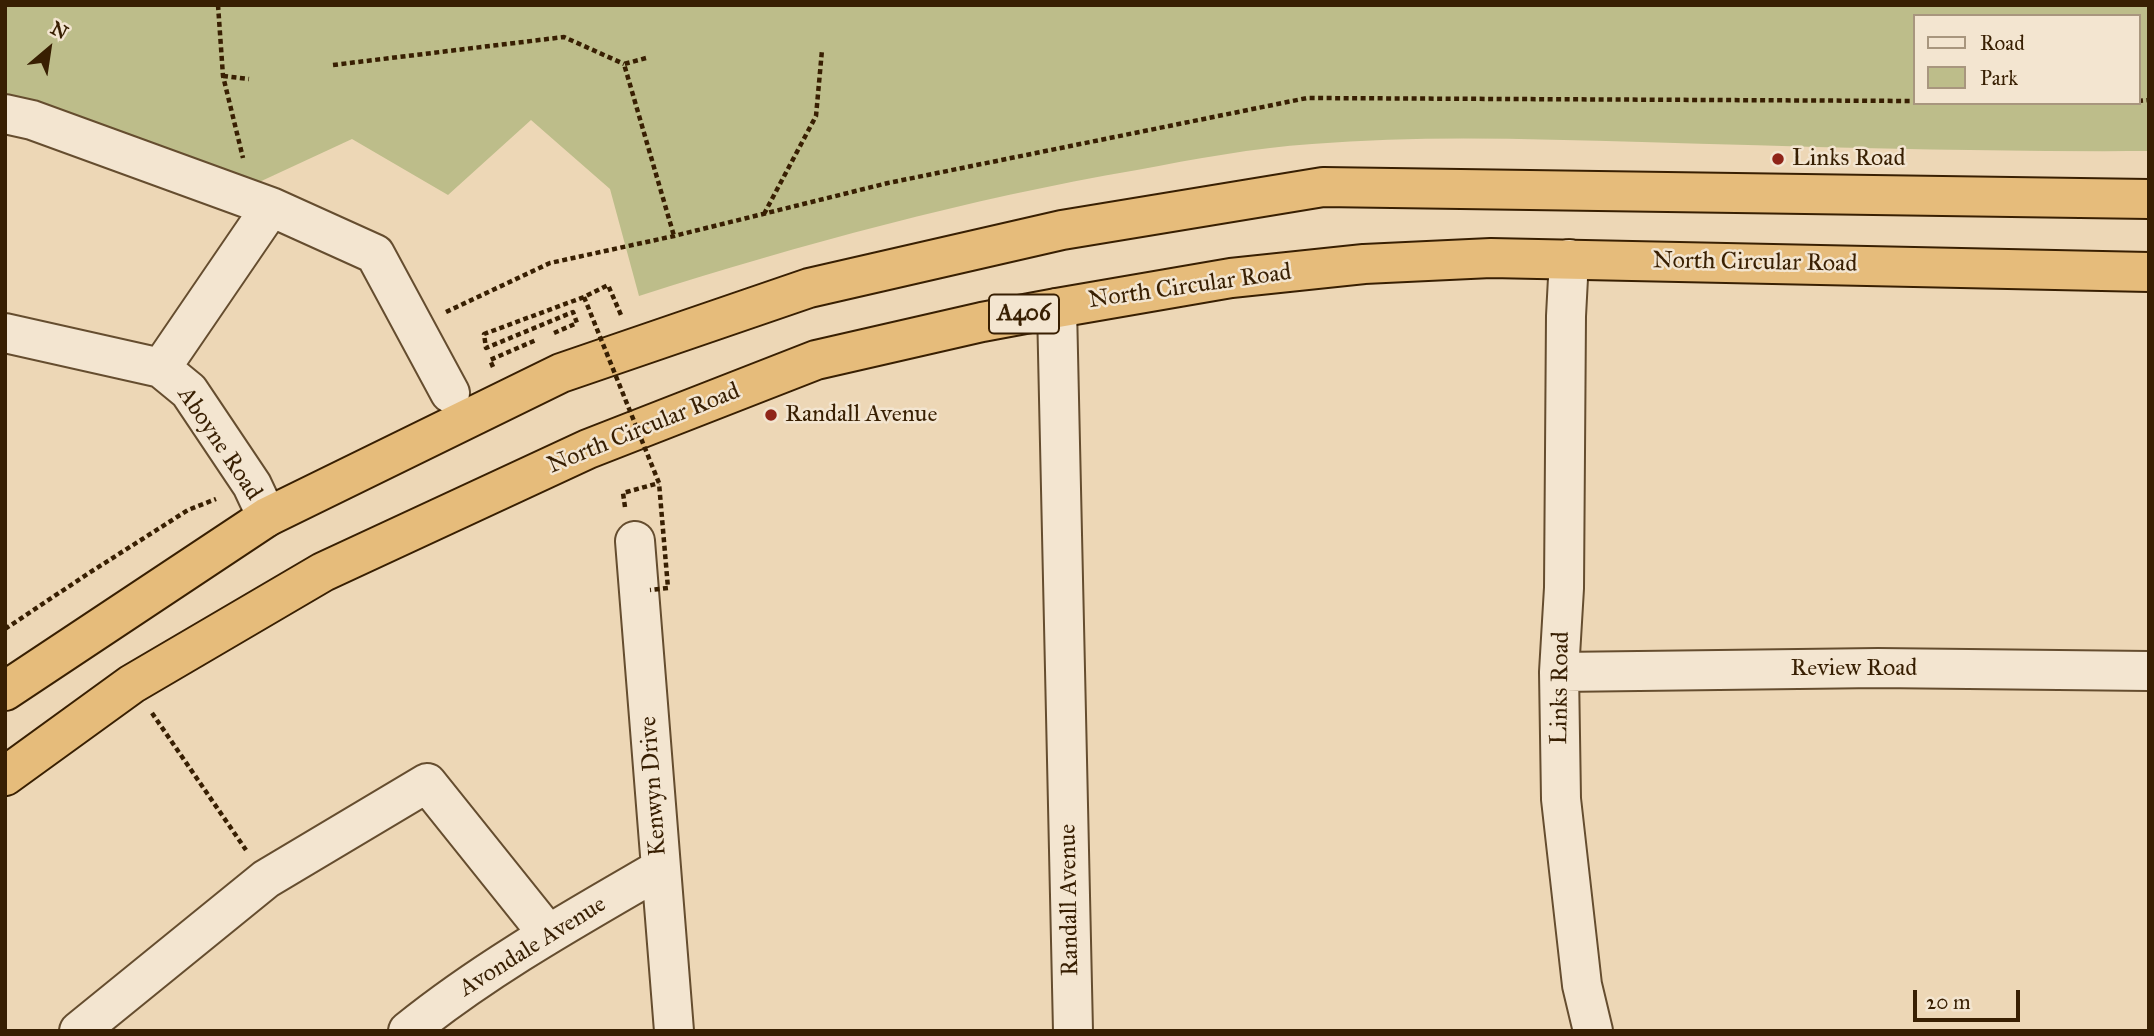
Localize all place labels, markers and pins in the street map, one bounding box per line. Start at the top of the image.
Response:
place label: Links Road [1792,145,1906,173]
marker: Links Road [1770,151,1786,167]
place label: Randall Avenue [785,401,937,429]
marker: Randall Avenue [763,407,779,423]

